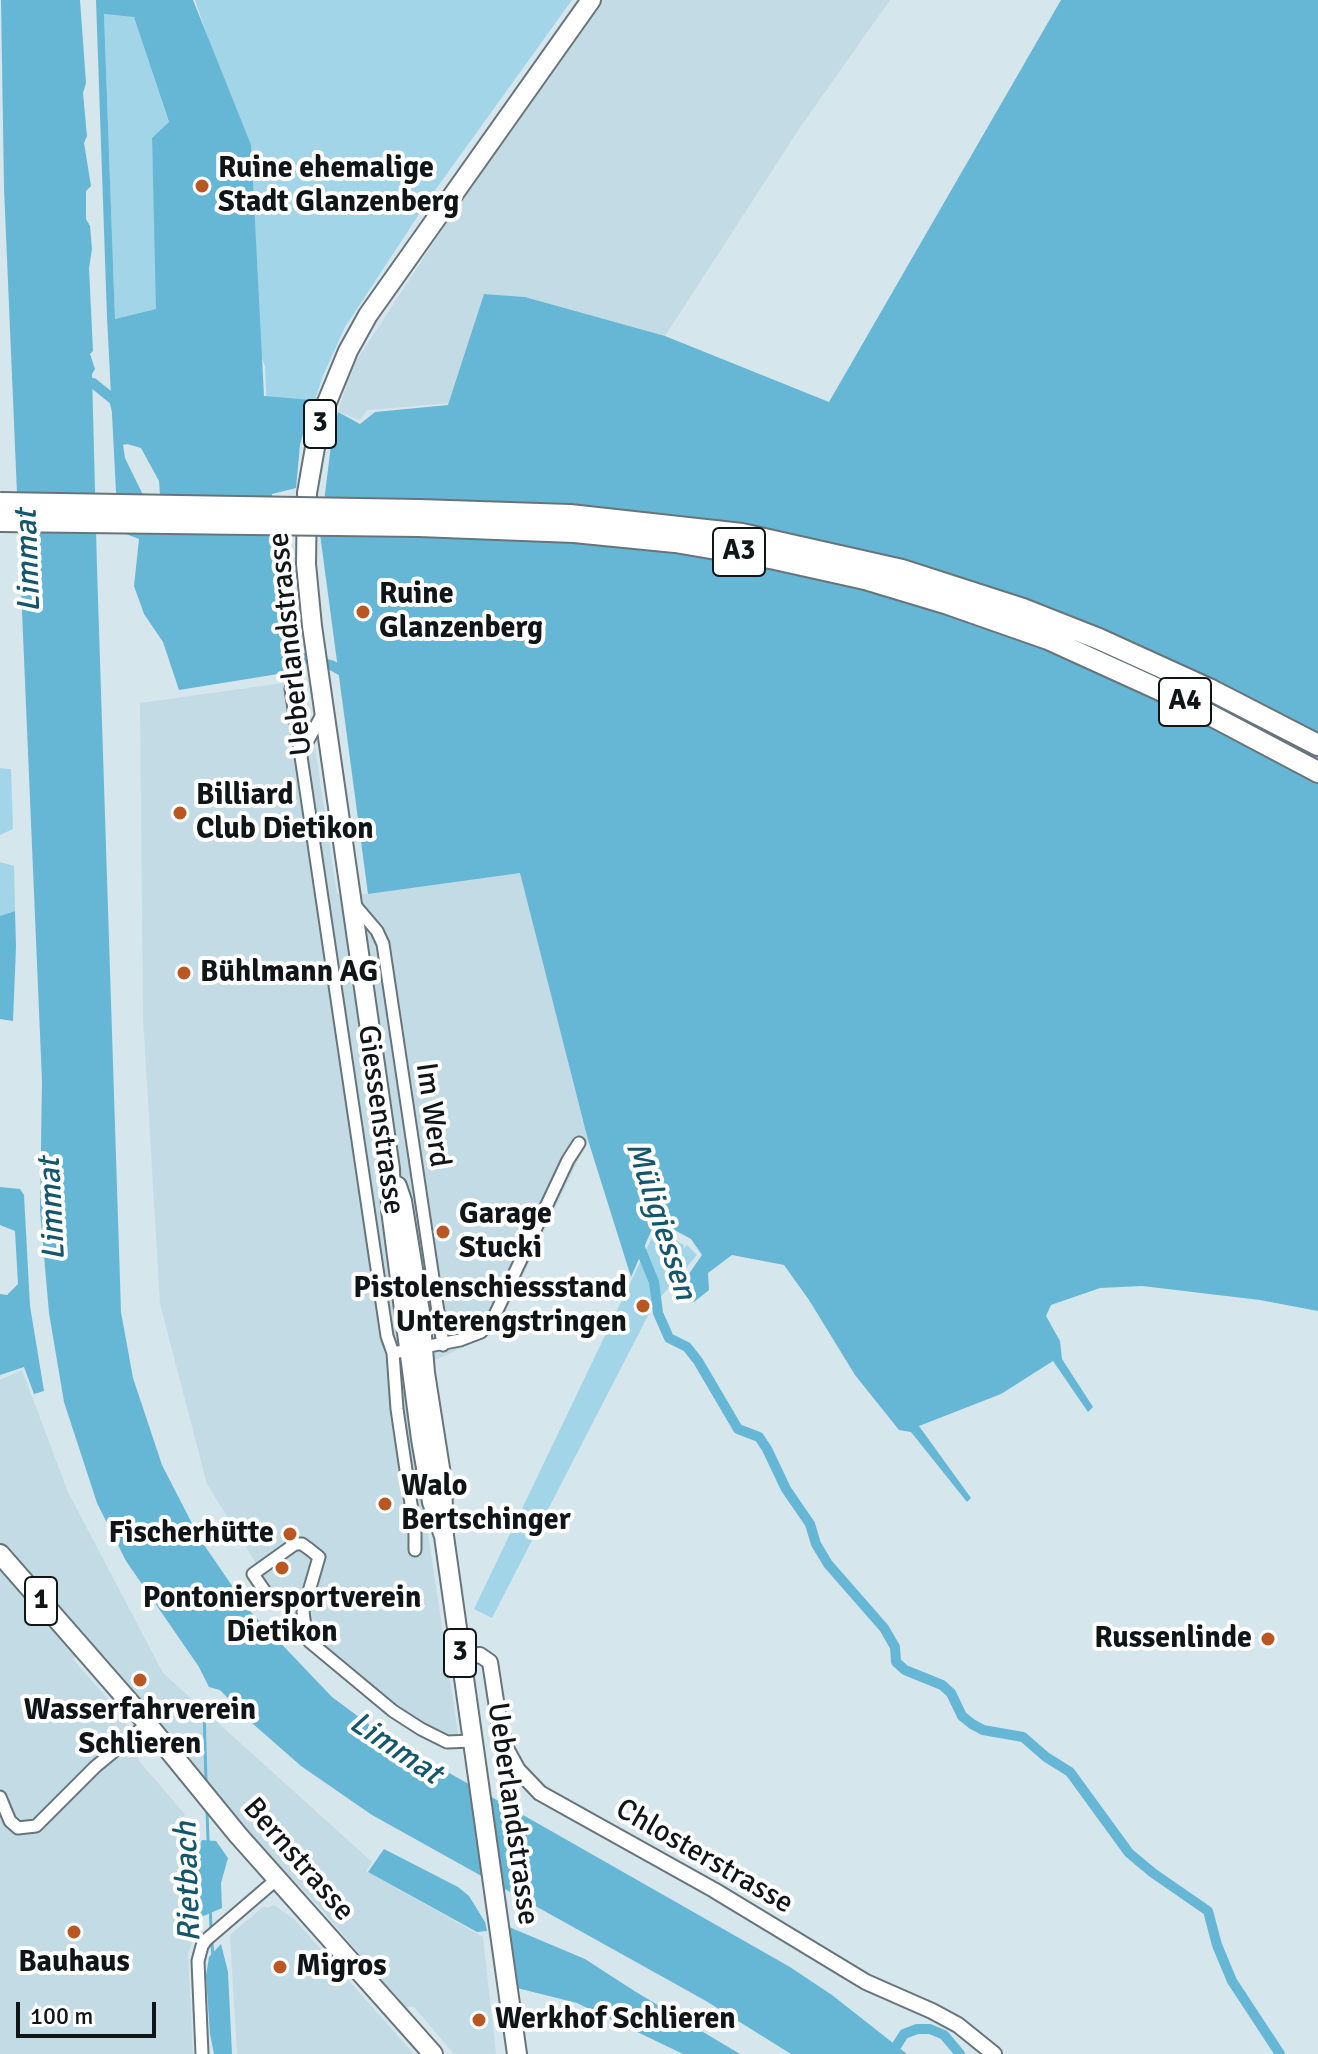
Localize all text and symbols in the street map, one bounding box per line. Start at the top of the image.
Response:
place label: Ruine ehemalige Stadt Glanzenberg [218,151,459,222]
marker: Ruine ehemalige Stadt Glanzenberg [193,177,211,195]
road number: 3 [304,400,336,448]
water label: Limmat [8,509,50,613]
road number: A3 [713,528,765,576]
street label: Ueberlandstrasse [261,531,321,757]
place label: Ruine Glanzenberg [379,577,543,648]
marker: Ruine Glanzenberg [354,603,372,621]
road number: A4 [1159,678,1211,726]
place label: Billiard Club Dietikon [196,778,374,848]
marker: Billiard Club Dietikon [171,804,189,822]
place label: Bühlmann AG [200,955,378,991]
marker: Bühlmann AG [175,964,193,982]
street label: Giessenstrasse [349,1023,411,1217]
street label: Im Werd [407,1060,457,1170]
water label: Müligiessen [616,1137,704,1305]
water label: Limmat [31,1157,75,1261]
place label: Garage Stucki [459,1197,552,1268]
marker: Garage Stucki [434,1223,452,1241]
place label: Pistolenschiessstand Unterengstringen [353,1271,627,1342]
marker: Pistolenschiessstand Unterengstringen [634,1297,652,1315]
place label: Walo Bertschinger [401,1469,571,1540]
marker: Walo Bertschinger [376,1495,394,1513]
place label: Fischerhütte [108,1516,274,1552]
marker: Fischerhütte [281,1525,299,1543]
marker: Pontoniersportverein Dietikon [273,1559,291,1577]
road number: 1 [25,1577,57,1625]
place label: Pontoniersportverein Dietikon [143,1581,421,1652]
place label: Russenlinde [1094,1621,1252,1657]
road number: 3 [444,1629,476,1677]
marker: Russenlinde [1259,1630,1277,1648]
marker: Wasserfahrverein Schlieren [131,1671,149,1689]
place label: Wasserfahrverein Schlieren [24,1693,256,1764]
street label: Ueberlandstrasse [479,1700,545,1928]
water label: Limmat [342,1704,448,1794]
street label: Bernstrasse [235,1791,361,1929]
street label: Chlosterstrasse [609,1792,799,1922]
water label: Rietbach [168,1821,210,1943]
marker: Bauhaus [65,1923,83,1941]
place label: Bauhaus [18,1945,130,1981]
place label: Migros [296,1949,386,1985]
marker: Migros [271,1958,289,1976]
scale bar [20,1986,160,2036]
text: 100 m [30,2001,93,2031]
place label: Werkhof Schlieren [495,2002,736,2038]
marker: Werkhof Schlieren [470,2011,488,2029]

